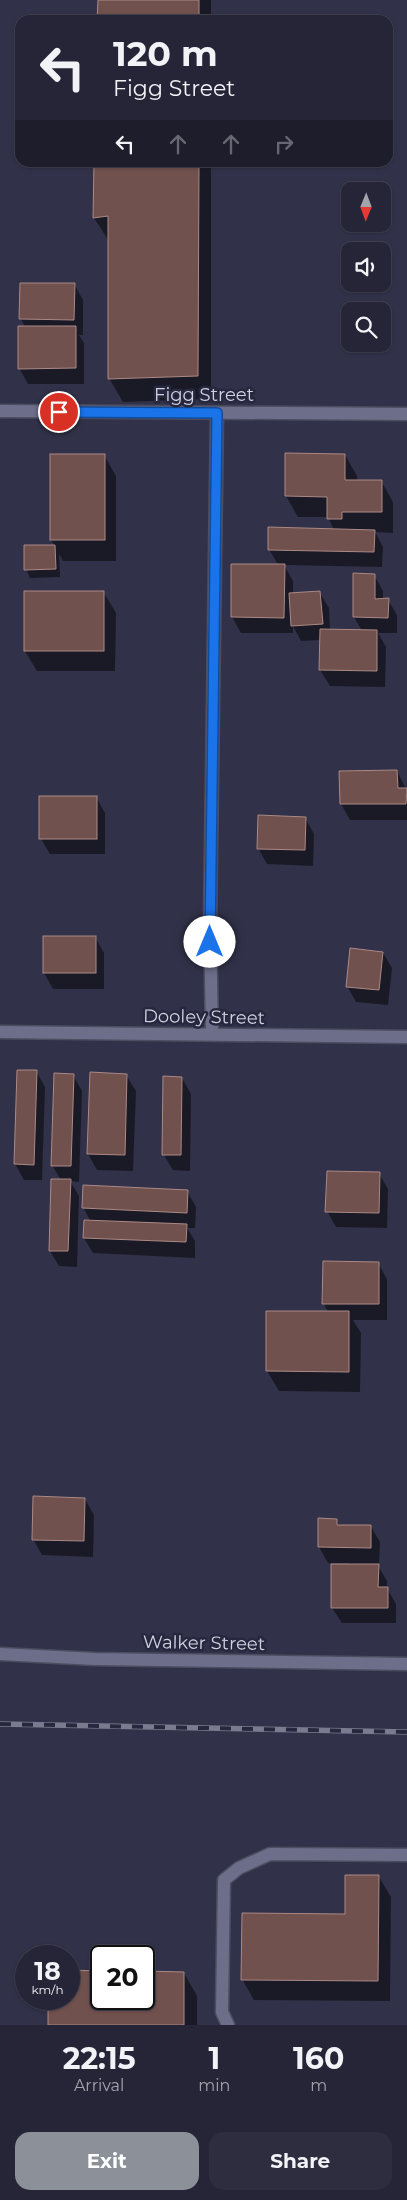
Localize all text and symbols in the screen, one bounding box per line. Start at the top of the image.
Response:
text: 120 m [113,32,218,75]
icon: left [30,35,95,100]
text: Figg Street [113,75,235,102]
icon: left [111,130,139,158]
icon: ahead [164,130,192,158]
icon: ahead [217,130,245,158]
icon: right [270,130,298,158]
north arrow [341,182,391,232]
map controls [341,182,391,352]
button: sound [341,242,391,292]
button: search [341,302,391,352]
street label: Figg Street [154,384,254,406]
pin [38,391,80,433]
icon: arrive [45,398,73,426]
position arrow [183,915,235,967]
street label: Dooley Street [143,1005,265,1029]
street label: Walker Street [143,1631,265,1655]
speed limit sign: 20 [90,1945,155,2010]
text: 18 [34,1956,61,1986]
text: km/h [31,1982,64,1997]
text: 22:15 [63,2040,136,2077]
text: 1 [208,2040,220,2077]
text: 160 [293,2040,344,2077]
text: Arrival [74,2076,124,2095]
text: min [198,2076,230,2095]
text: m [310,2076,327,2095]
button: Exit [15,2132,199,2190]
button: Share [209,2132,392,2190]

